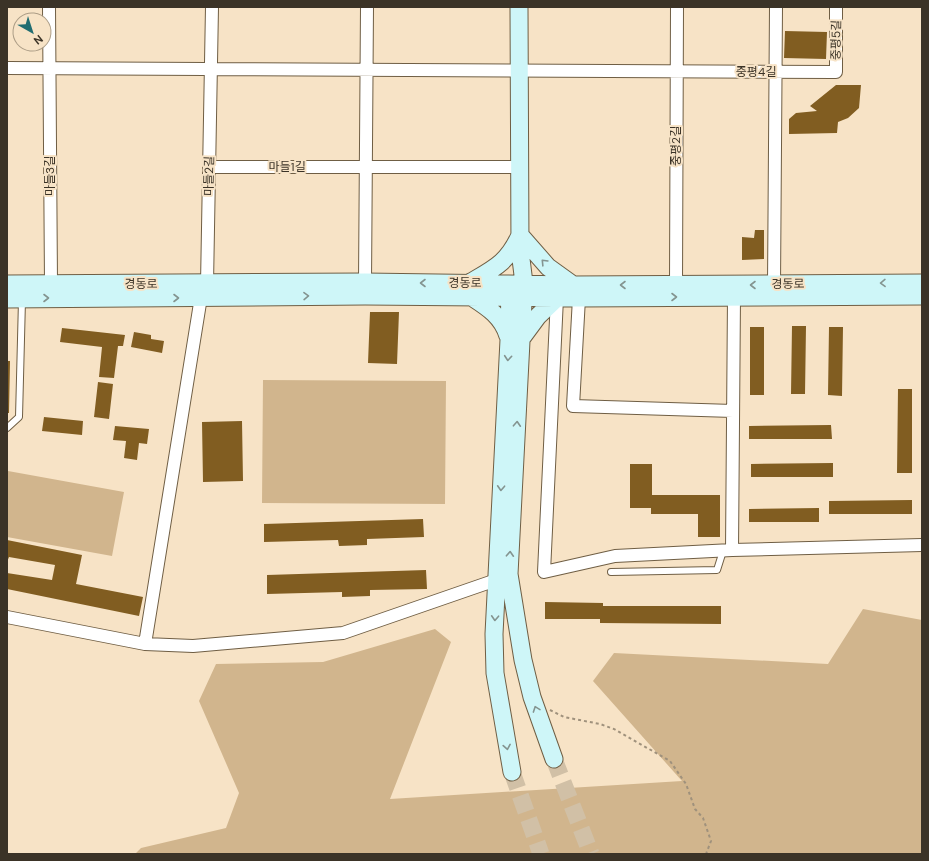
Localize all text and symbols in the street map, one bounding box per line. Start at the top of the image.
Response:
north arrow [12,12,52,52]
street label: 중평5길 [828,20,844,60]
text: N [31,32,46,48]
street label: 중평4길 [736,64,776,80]
street label: 중평2길 [668,126,684,166]
street label: 마들3길 [42,156,58,196]
street label: 마들2길 [201,156,217,196]
street label: 마들1길 [269,159,305,175]
one-way arrow [541,259,549,267]
street label: 경동로 [448,275,482,291]
street label: 경동로 [124,276,158,292]
street label: 경동로 [771,276,805,292]
one-way arrow [420,279,426,287]
one-way arrow [880,279,886,287]
one-way arrow [620,281,626,289]
one-way arrow [750,281,756,289]
one-way arrow [303,292,309,300]
one-way arrow [671,293,677,301]
one-way arrow [43,294,49,302]
one-way arrow [173,294,179,302]
one-way arrow [503,355,512,361]
one-way arrow [512,421,521,427]
one-way arrow [497,485,505,491]
one-way arrow [506,551,514,557]
one-way arrow [490,615,499,621]
one-way arrow [532,706,541,713]
one-way arrow [502,744,511,750]

